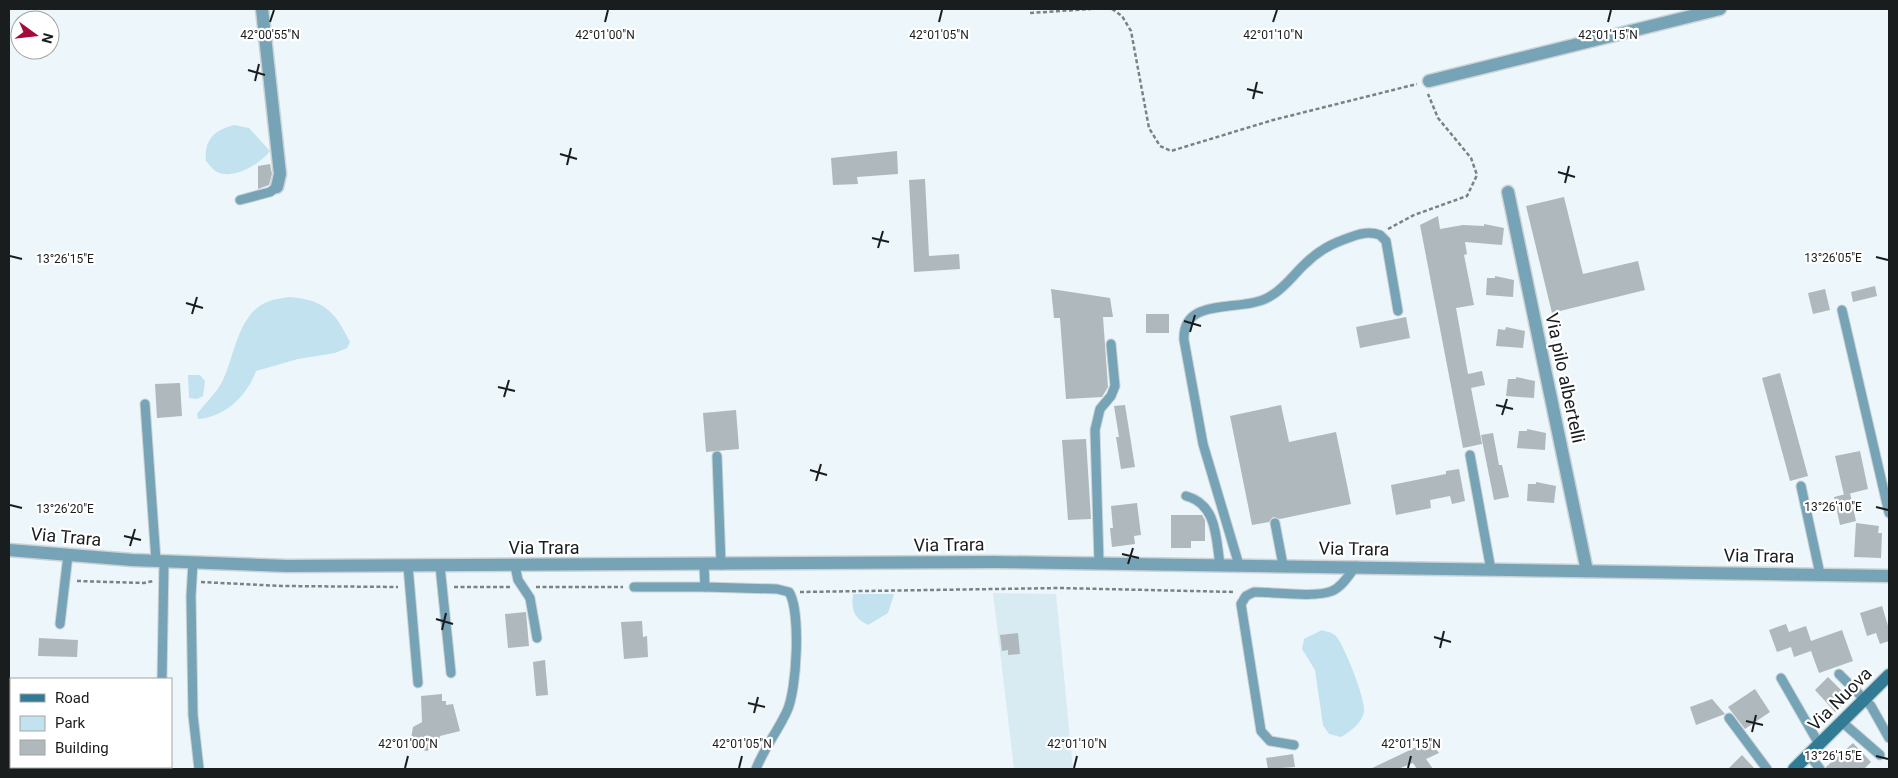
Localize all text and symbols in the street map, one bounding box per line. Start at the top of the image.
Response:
north arrow [10,10,60,60]
text: 42°00'55"N [240,28,300,42]
text: 42°01'00"N [575,28,635,42]
text: 42°01'05"N [909,28,969,42]
text: 42°01'10"N [1243,28,1303,42]
text: 42°01'15"N [1578,28,1638,42]
text: N [39,32,57,45]
text: 13°26'05"E [1804,251,1862,265]
text: 13°26'15"E [36,252,94,266]
street label: Via pilo albertelli [1541,311,1590,445]
text: 13°26'10"E [1804,500,1862,514]
text: 13°26'20"E [36,502,94,516]
street label: Via Trara [30,523,102,550]
street label: Via Trara [913,533,985,556]
street label: Via Trara [509,537,579,558]
street label: Via Trara [1318,537,1390,560]
street label: Via Trara [1723,544,1795,567]
street label: Via Nuova [1803,662,1876,735]
legend [10,678,172,768]
text: Road [55,689,89,707]
text: Park [55,714,86,732]
text: 42°01'00"N [378,737,438,751]
text: 42°01'05"N [712,737,772,751]
text: 42°01'10"N [1047,737,1107,751]
text: 42°01'15"N [1381,737,1441,751]
text: Building [55,739,109,757]
text: 13°26'15"E [1804,749,1862,763]

